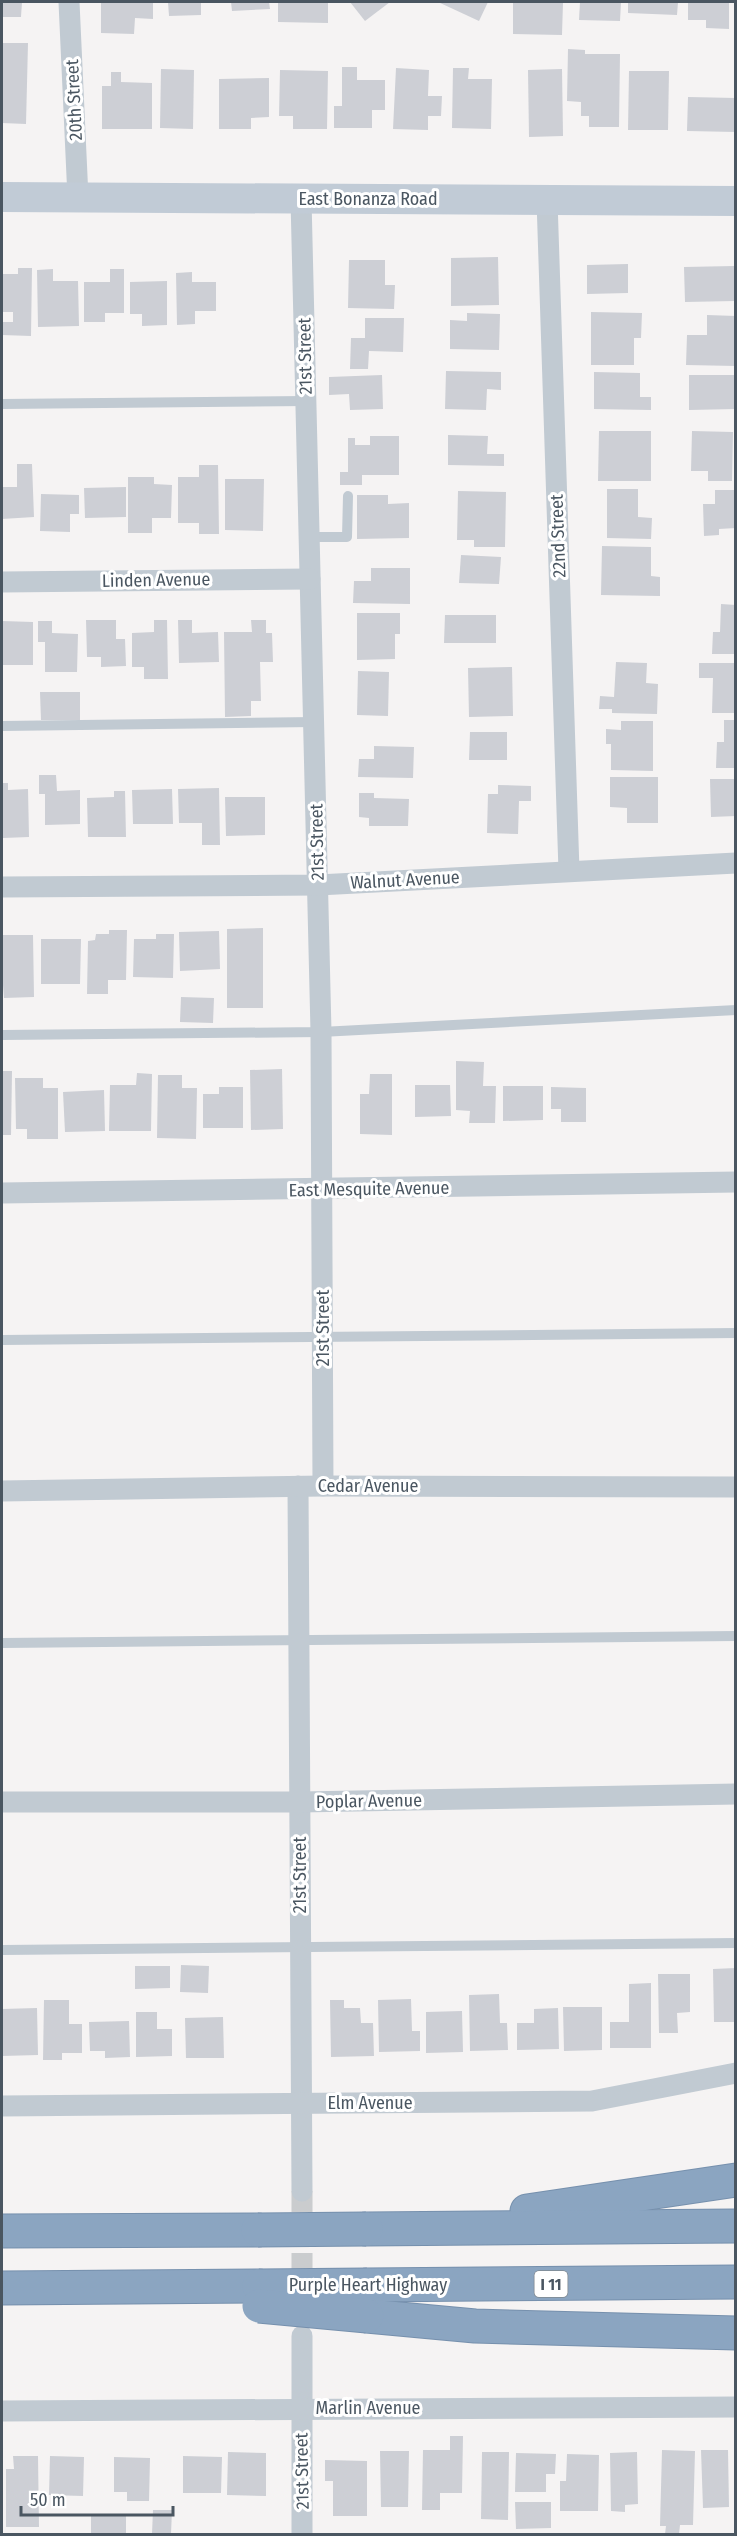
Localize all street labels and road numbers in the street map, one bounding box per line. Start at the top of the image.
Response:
street label: 20th Street [61,59,87,141]
street label: East Bonanza Road [298,188,438,210]
street label: 21st Street [293,317,317,395]
street label: 22nd Street [546,494,570,578]
street label: Linden Avenue [102,568,210,592]
street label: 21st Street [305,803,329,881]
street label: Walnut Avenue [350,866,460,894]
street label: East Mesquite Avenue [289,1177,450,1201]
street label: 21st Street [312,1290,334,1366]
street label: Cedar Avenue [318,1475,418,1497]
street label: Poplar Avenue [316,1789,422,1813]
street label: 21st Street [289,1837,311,1913]
street label: Elm Avenue [327,2092,413,2114]
road number: I 11 [534,2271,568,2297]
street label: Purple Heart Highway [289,2274,447,2296]
street label: Marlin Avenue [316,2397,421,2419]
street label: 21st Street [290,2432,314,2510]

